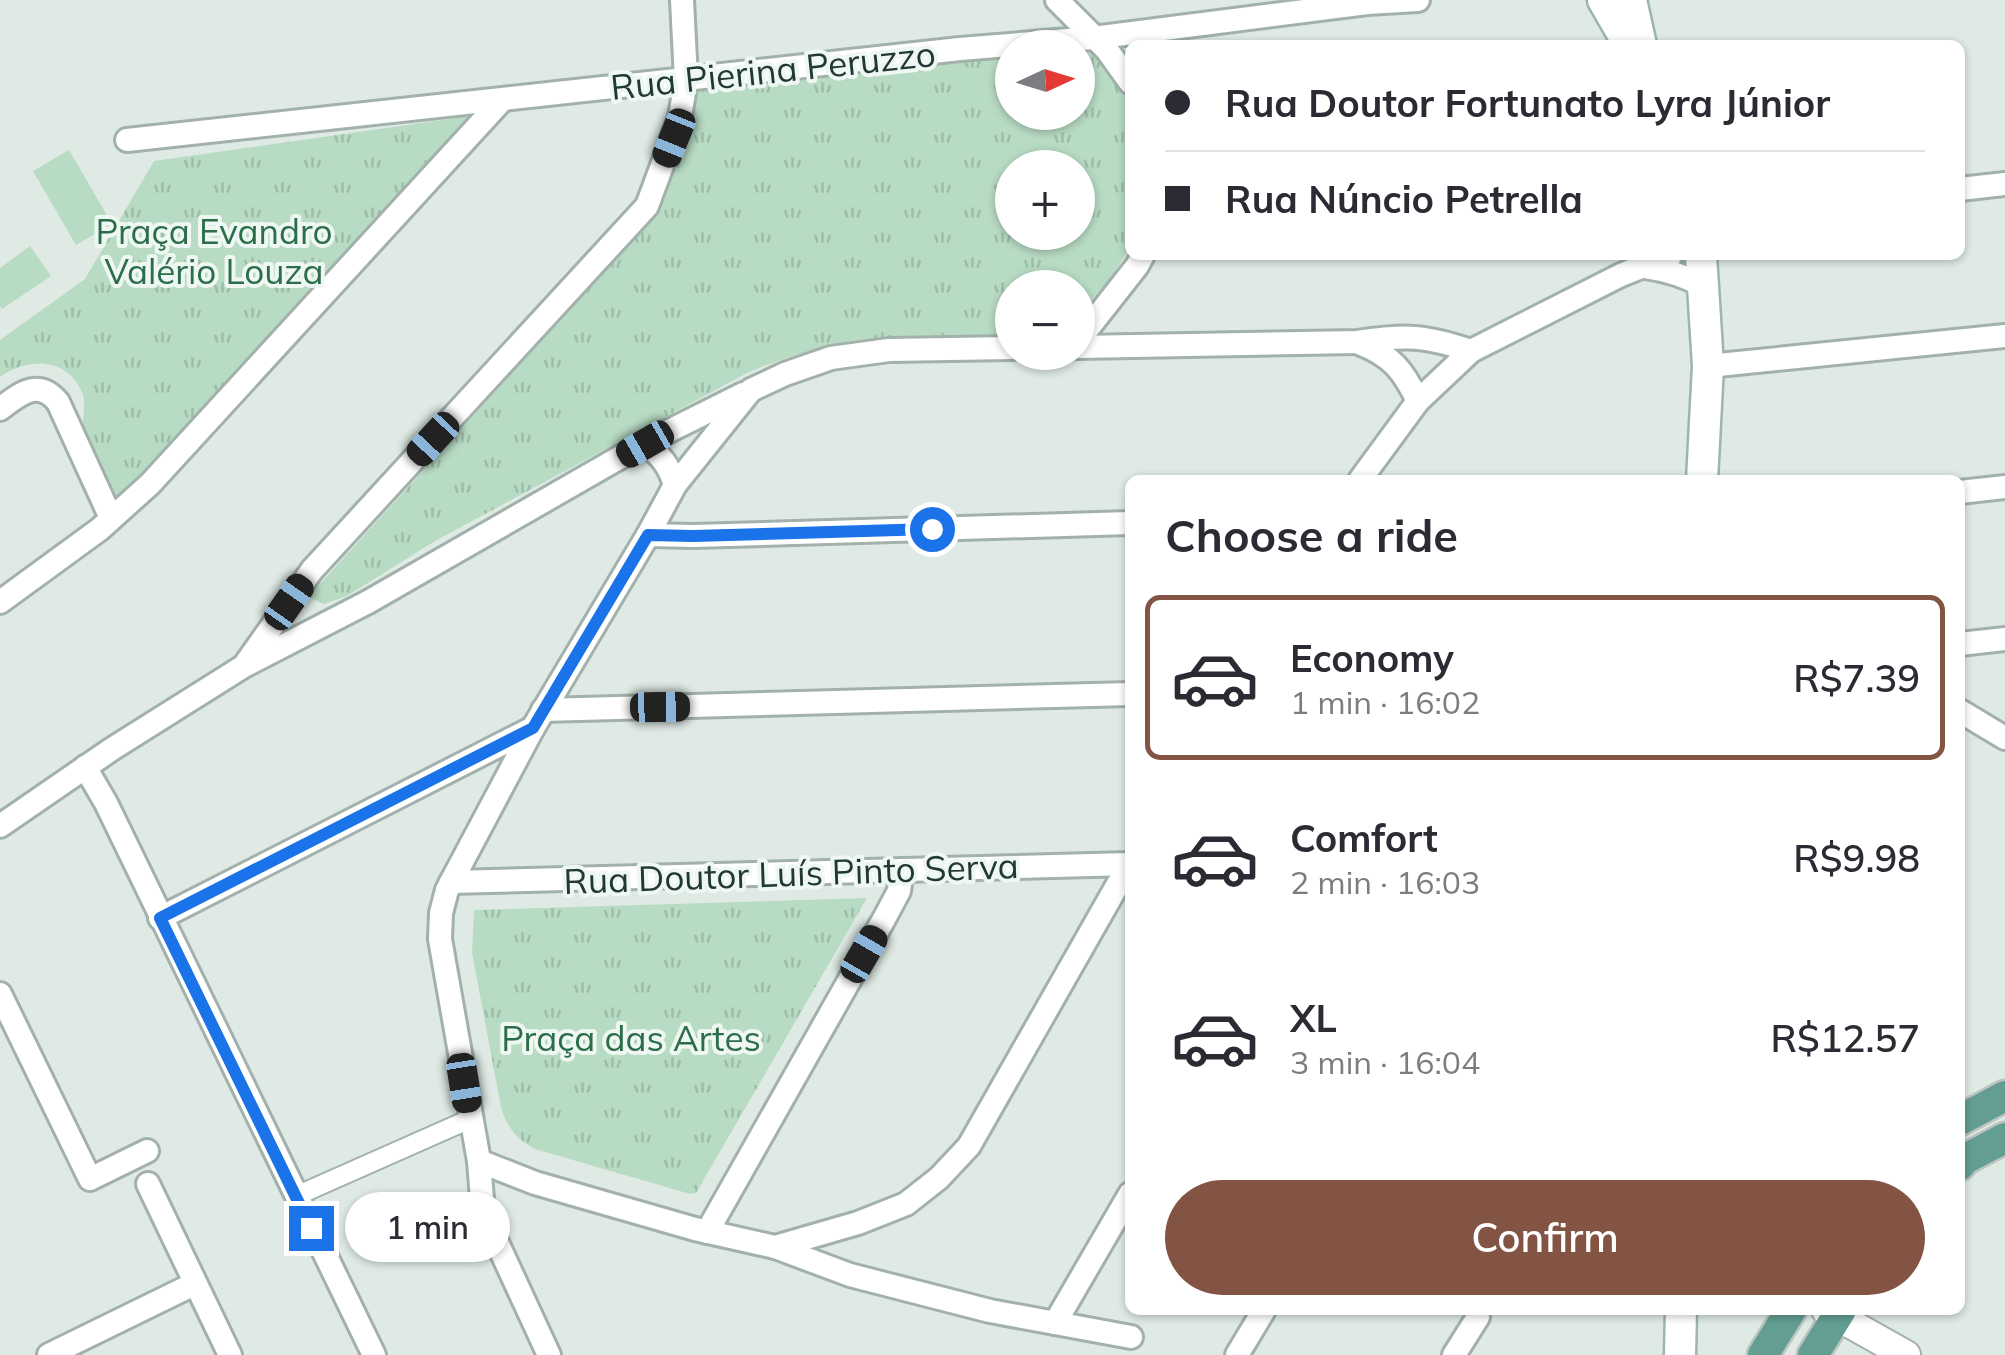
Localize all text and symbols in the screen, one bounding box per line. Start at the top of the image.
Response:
north arrow [995,30,1095,130]
map controls [995,30,1095,370]
street label: Rua Pierina Peruzzo [608,31,938,109]
text: Rua Doutor Fortunato Lyra Júnior [1225,79,1830,127]
car [649,105,699,171]
button: + [995,150,1095,250]
text: Rua Núncio Petrella [1225,175,1583,223]
park label: Praça Evandro Valério Louza [96,209,332,293]
button: − [995,270,1095,370]
car [402,407,464,471]
car [612,416,678,472]
route start [910,507,955,552]
text: Choose a ride [1165,507,1458,563]
car [260,569,318,635]
icon: car [1170,633,1260,723]
text: Economy [1290,634,1454,682]
text: R$7.39 [1793,654,1920,702]
text: 1 min · 16:02 [1290,682,1480,722]
car [630,691,690,723]
icon: car [1170,813,1260,903]
text: Comfort [1290,814,1438,862]
text: R$9.98 [1793,834,1920,882]
street label: Rua Doutor Luís Pinto Serva [563,843,1019,903]
text: 2 min · 16:03 [1290,862,1480,902]
car [836,921,892,987]
icon: car [1170,993,1260,1083]
text: XL [1290,994,1337,1042]
text: R$12.57 [1771,1014,1920,1062]
park label: Praça das Artes [501,1016,761,1060]
text: 3 min · 16:04 [1290,1042,1480,1082]
car [444,1051,484,1115]
button: Confirm [1165,1180,1925,1295]
callout: 1 min [346,1193,511,1263]
route end [289,1206,334,1251]
text: 1 min [386,1207,469,1247]

